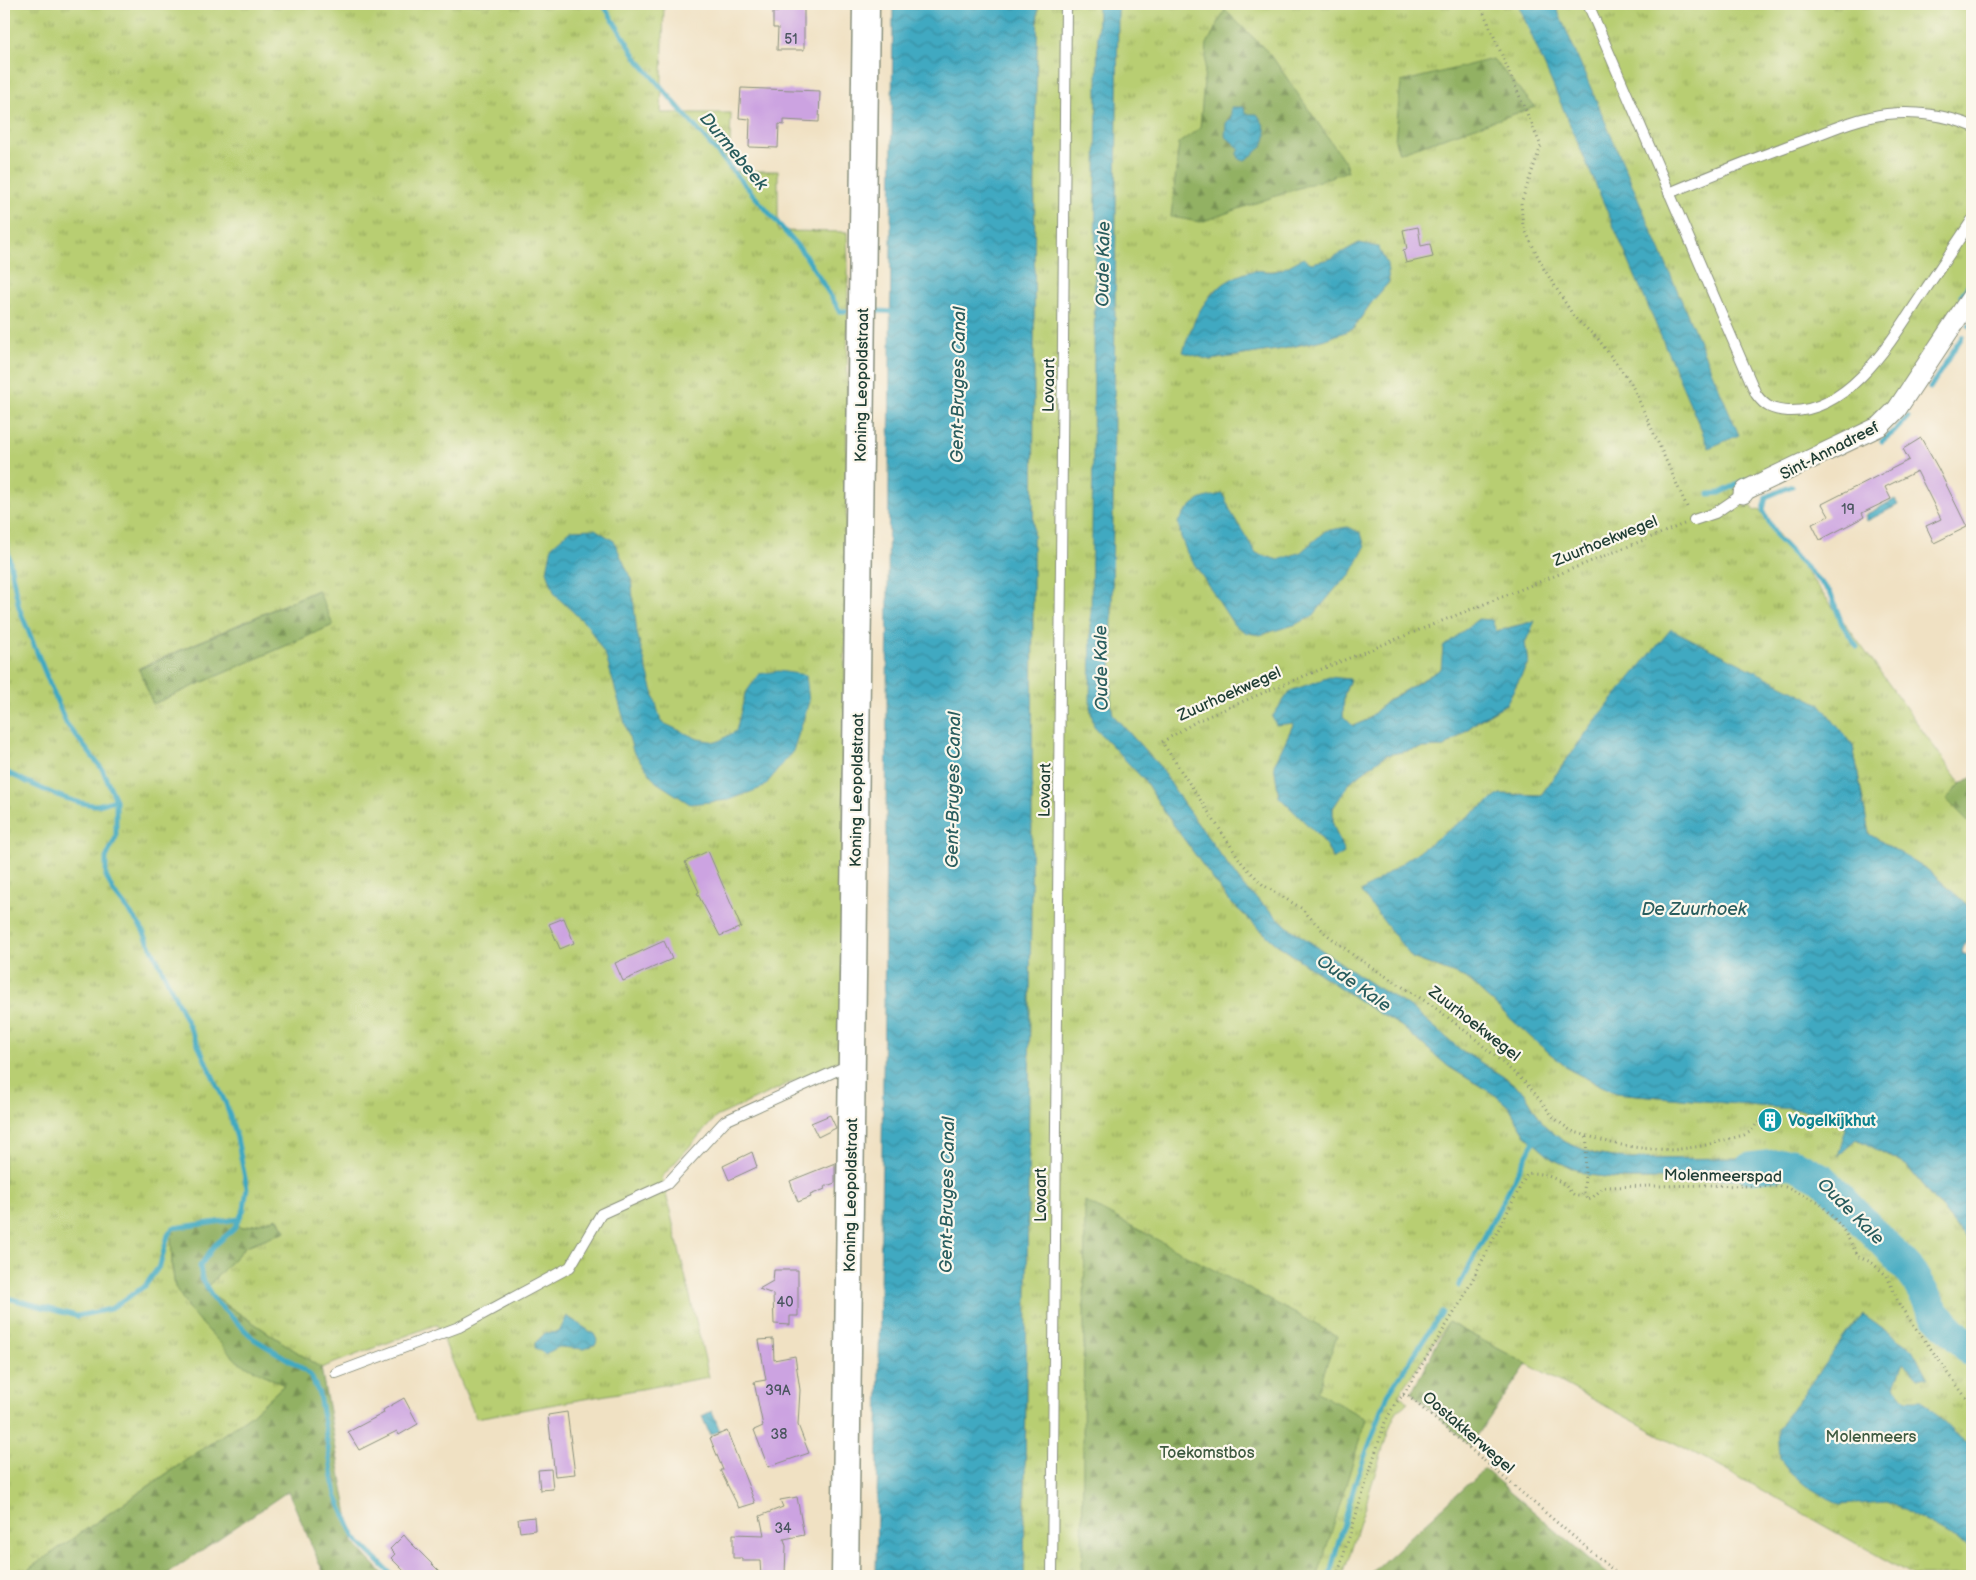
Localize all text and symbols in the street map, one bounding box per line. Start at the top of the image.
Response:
house number: 51 [784,31,798,48]
water label: Durmebeek [695,108,773,195]
water label: Oude Kale [1092,221,1115,307]
water label: Gent-Bruges Canal [947,306,970,463]
street label: Koning Leopoldstraat [852,308,873,462]
street label: Lovaart [1040,358,1059,412]
street label: Sint-Annadreef [1777,418,1882,484]
house number: 19 [1841,501,1855,518]
street label: Zuurhoekwegel [1550,512,1660,571]
water label: Oude Kale [1090,625,1113,711]
street label: Zuurhoekwegel [1174,663,1284,726]
water label: Gent-Bruges Canal [942,711,965,868]
street label: Koning Leopoldstraat [847,713,868,867]
street label: Lovaart [1036,763,1055,817]
water label: De Zuurhoek [1641,899,1748,920]
water label: Oude Kale [1313,950,1395,1017]
street label: Zuurhoekwegel [1424,982,1524,1066]
building icon: Vogelkijkhut [1757,1107,1783,1133]
place label: Vogelkijkhut [1788,1112,1877,1131]
water label: Gent-Bruges Canal [936,1116,959,1273]
street label: Koning Leopoldstraat [841,1118,862,1272]
street label: Molenmeerspad [1664,1166,1782,1187]
street label: Lovaart [1032,1168,1051,1222]
water label: Oude Kale [1813,1174,1888,1249]
house number: 40 [777,1294,793,1311]
house number: 39A [765,1382,791,1399]
street label: Oostakkerwegel [1418,1388,1518,1478]
house number: 38 [771,1426,787,1443]
park label: Molenmeers [1826,1428,1916,1447]
park label: Toekomstbos [1159,1444,1255,1463]
house number: 34 [774,1520,792,1537]

